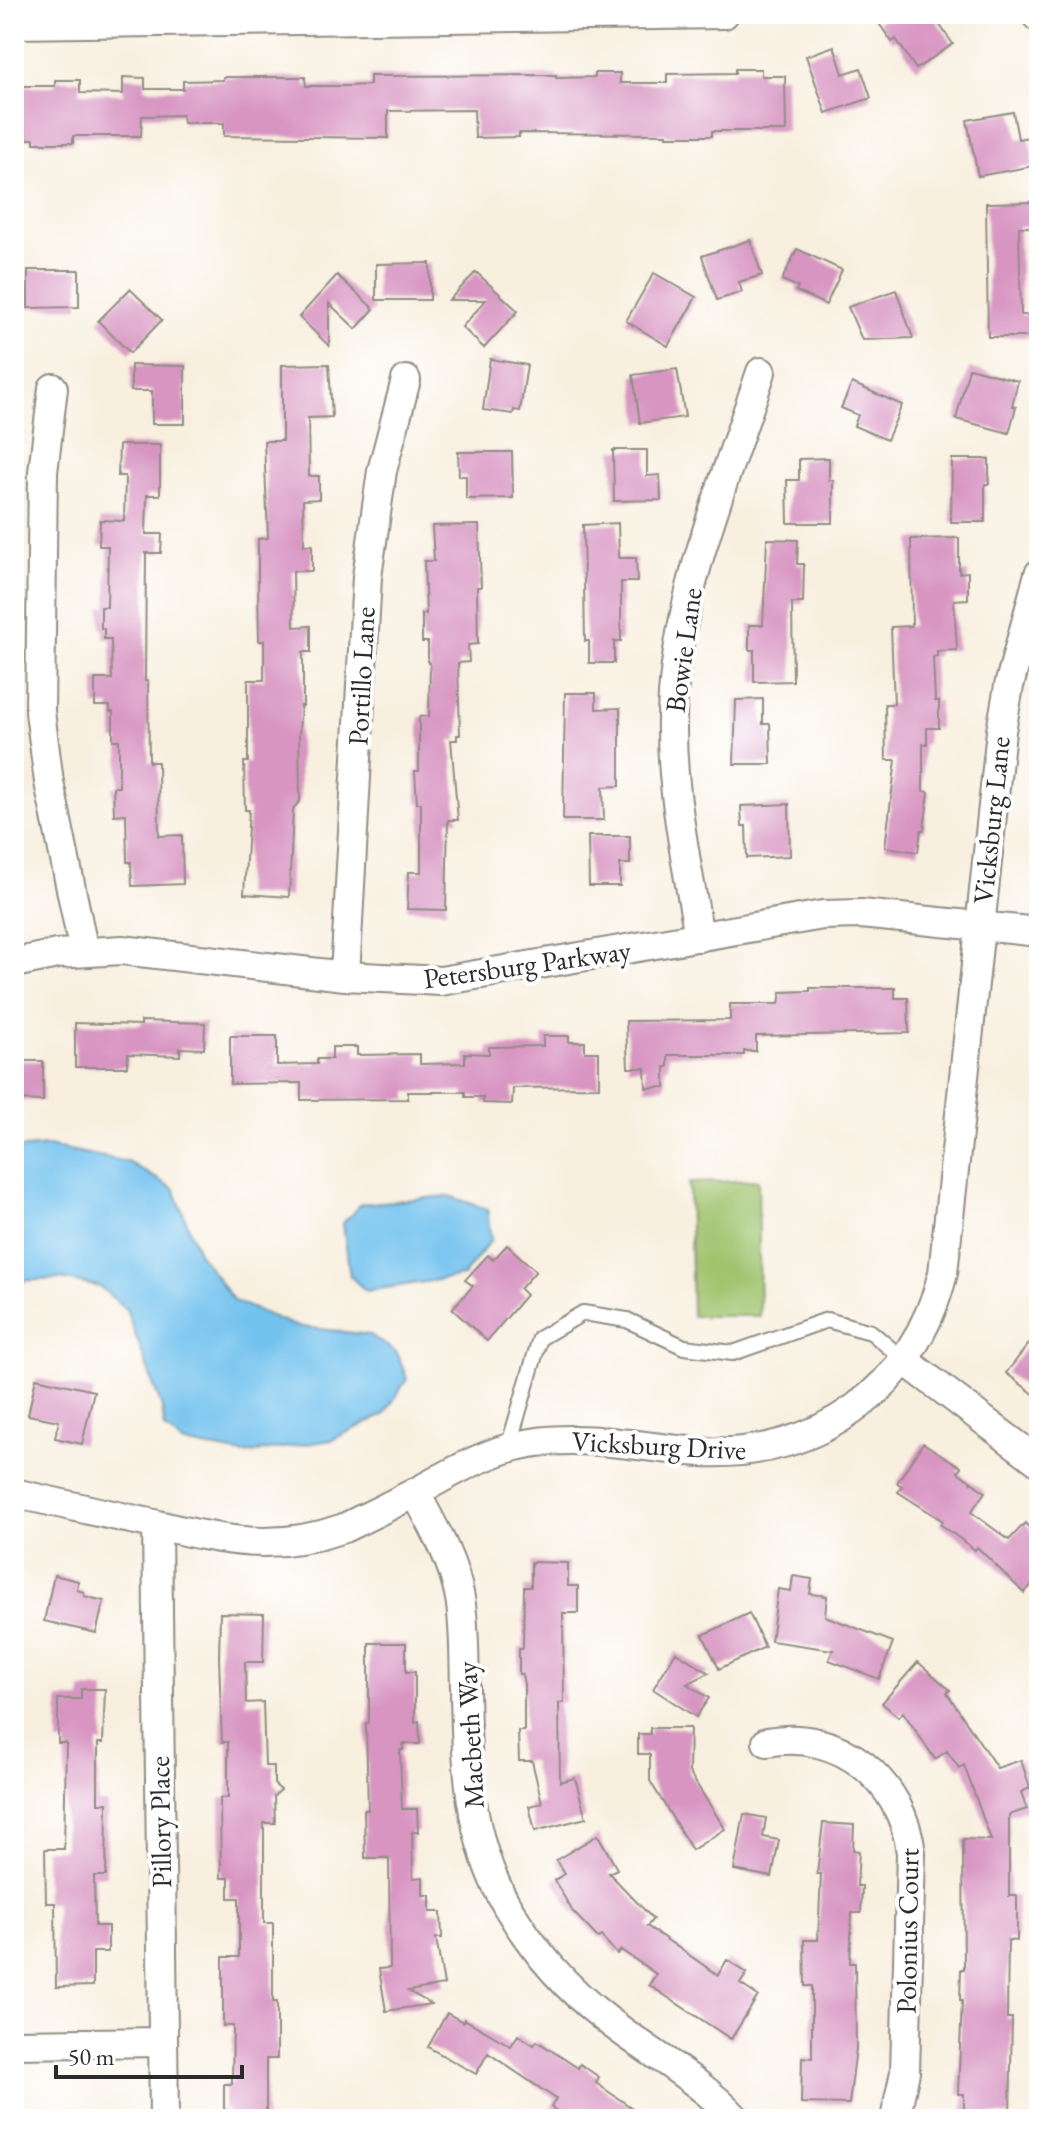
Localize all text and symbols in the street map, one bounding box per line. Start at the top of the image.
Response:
street label: Bowie Lane [656,585,710,715]
street label: Portillo Lane [339,606,383,746]
street label: Vicksburg Lane [964,734,1018,906]
street label: Petersburg Parkway [421,932,634,996]
street label: Vicksburg Drive [571,1422,747,1468]
street label: Macbeth Way [448,1660,492,1810]
street label: Pillory Place [141,1756,179,1888]
street label: Polonius Court [888,1848,926,2014]
scale bar [56,2029,242,2079]
text: 50 m [68,2041,115,2072]

